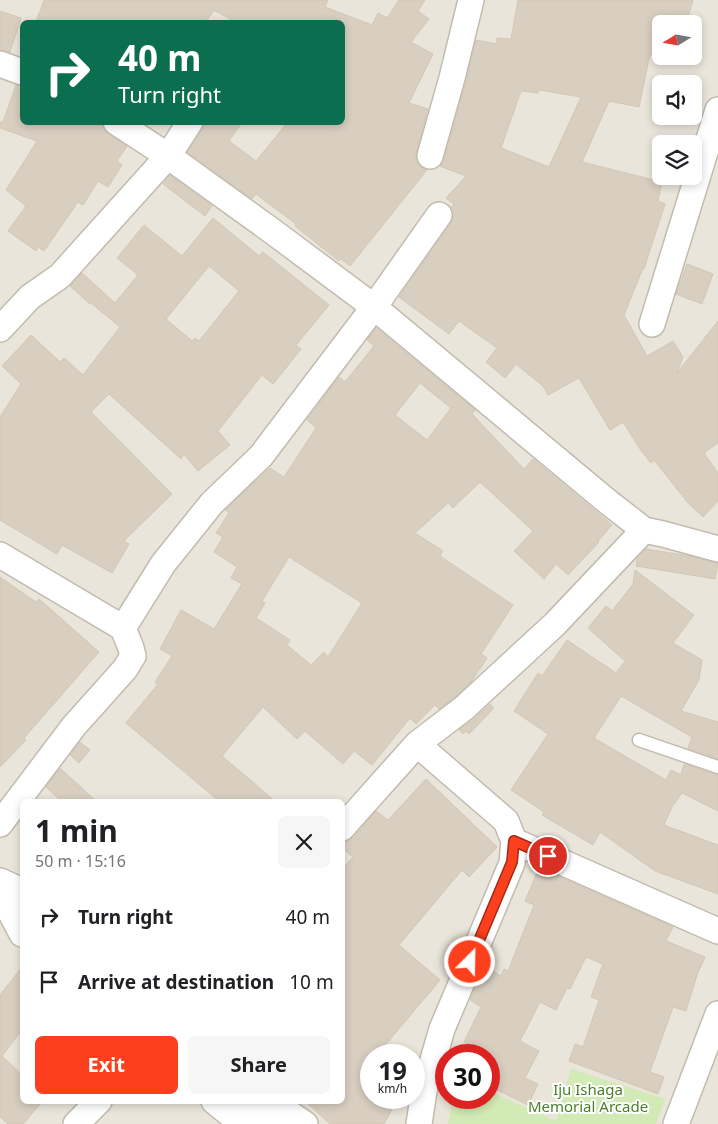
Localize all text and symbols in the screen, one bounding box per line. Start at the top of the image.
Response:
north arrow [652,15,702,65]
map controls [652,15,702,185]
text: 40 m [118,34,201,81]
icon: right [35,40,100,105]
button: sound [652,75,702,125]
text: Turn right [118,79,221,109]
button: layers [652,135,702,185]
text: 1 min [35,810,118,851]
button: close [278,816,330,868]
pin [527,835,569,877]
icon: arrive [534,842,562,870]
text: 50 m · 15:16 [35,850,126,872]
icon: right [35,903,63,931]
text: Turn right [78,904,173,930]
text: 40 m [286,904,330,930]
position arrow [443,935,495,987]
icon: arrive [35,968,63,996]
text: Arrive at destination [78,969,274,995]
text: 10 m [289,969,334,995]
button: Exit [35,1036,178,1094]
button: Share [188,1036,330,1094]
speed limit sign: 30 [435,1044,500,1109]
text: 19 [378,1053,407,1087]
park label: Iju Ishaga Memorial Arcade [528,1079,648,1116]
text: km/h [378,1080,407,1097]

